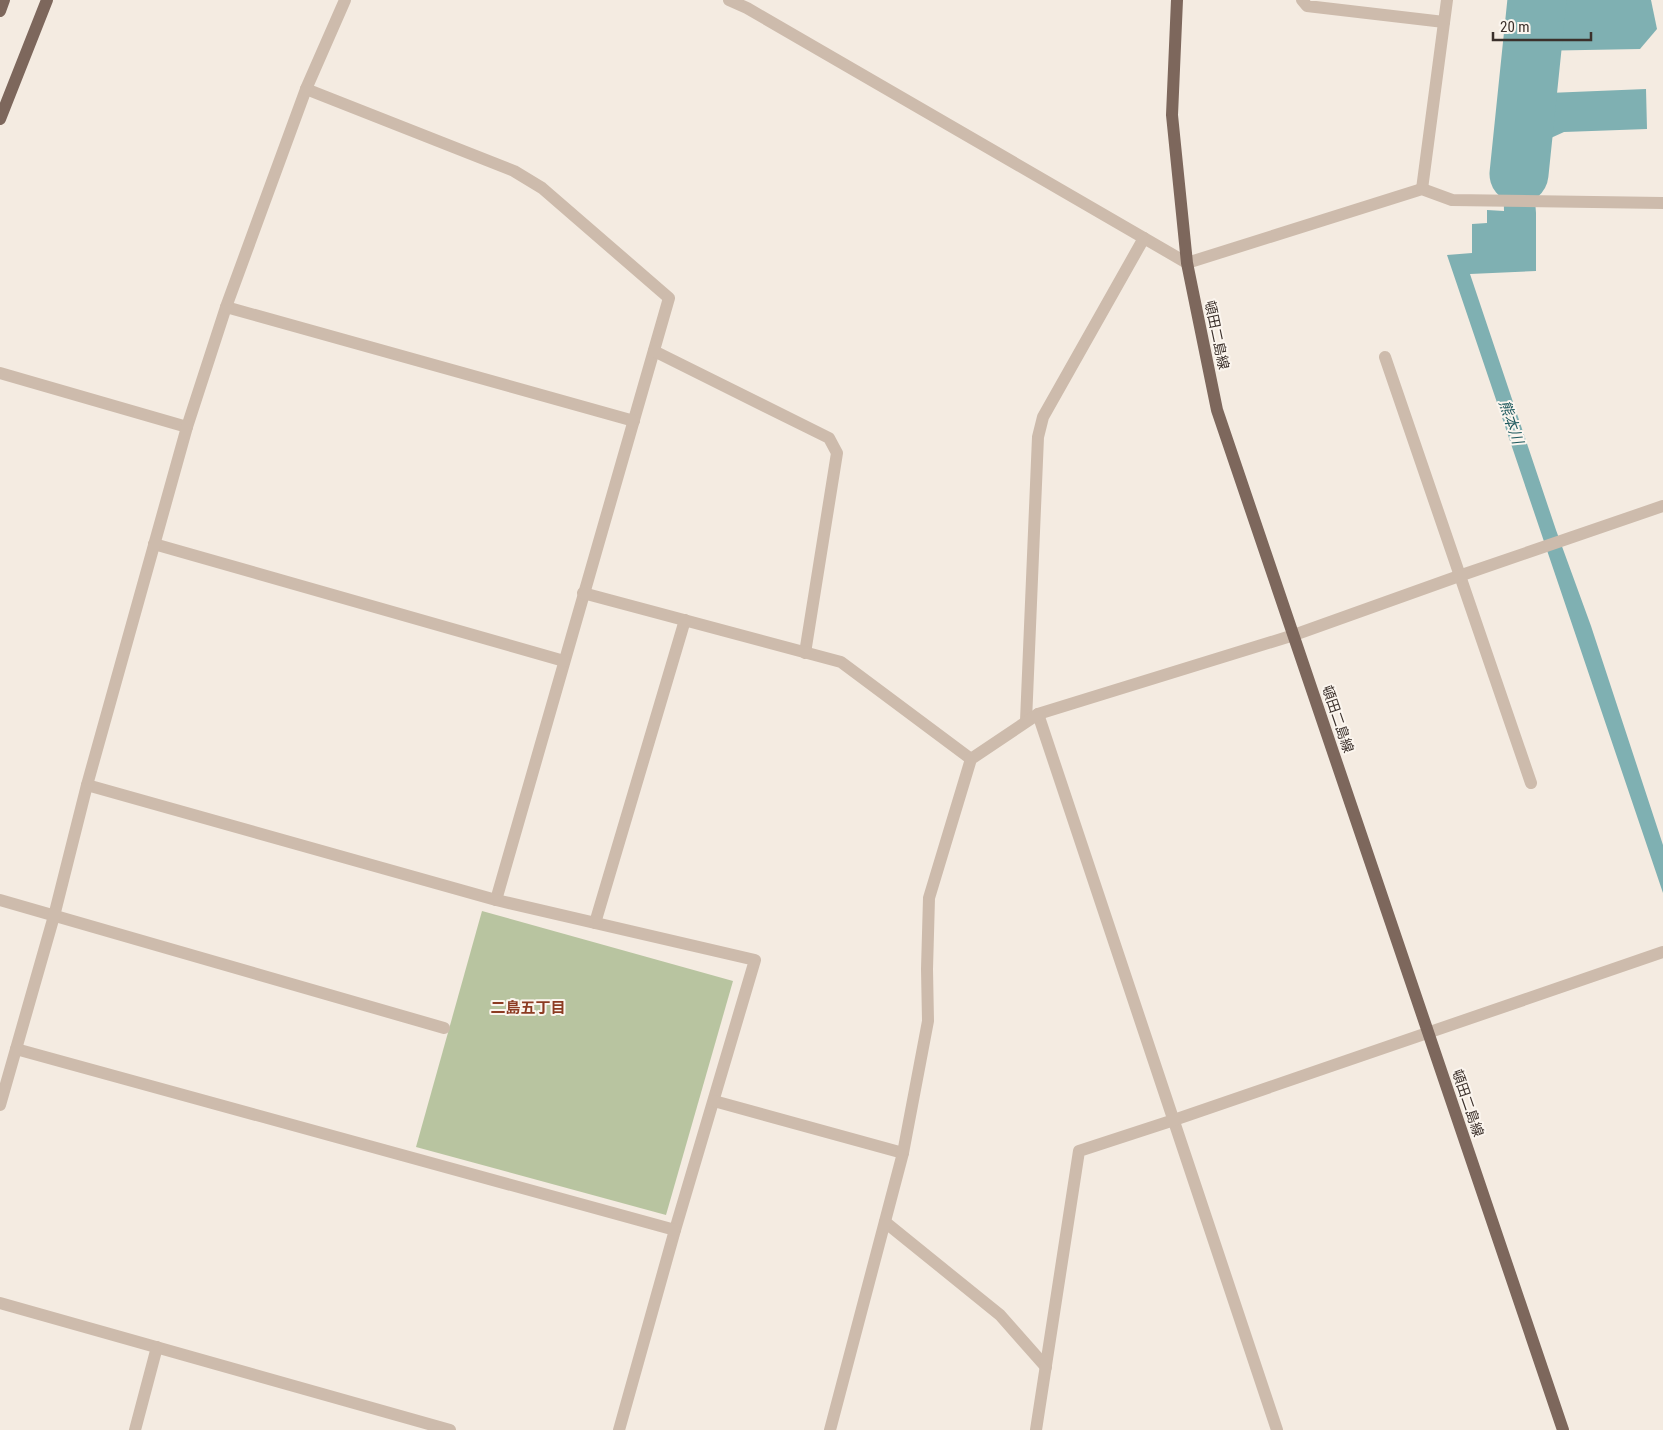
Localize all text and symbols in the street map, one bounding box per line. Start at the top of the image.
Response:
scale bar [1493,10,1590,42]
text: 20 m [1500,18,1530,36]
street label: 頓田二島線 [1202,299,1232,371]
water label: 熊本川 [1495,398,1527,448]
street label: 頓田二島線 [1319,683,1357,755]
district label: 二島五丁目 [490,999,566,1017]
street label: 頓田二島線 [1449,1067,1487,1139]

